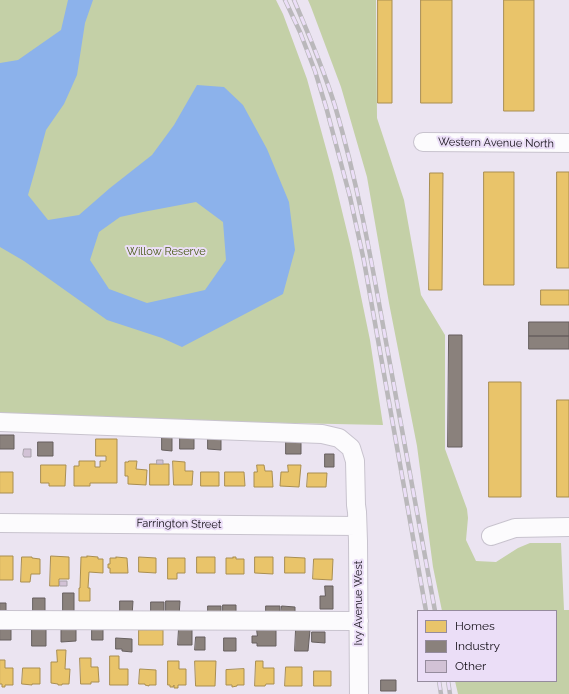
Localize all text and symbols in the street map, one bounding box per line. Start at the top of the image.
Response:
street label: Western Avenue North [438,135,554,151]
park label: Willow Reserve [126,245,206,259]
street label: Farrington Street [136,517,222,531]
street label: Ivy Avenue West [352,561,366,645]
legend [417,610,557,682]
text: Homes [455,619,495,633]
text: Industry [455,639,500,653]
text: Other [455,659,486,673]

